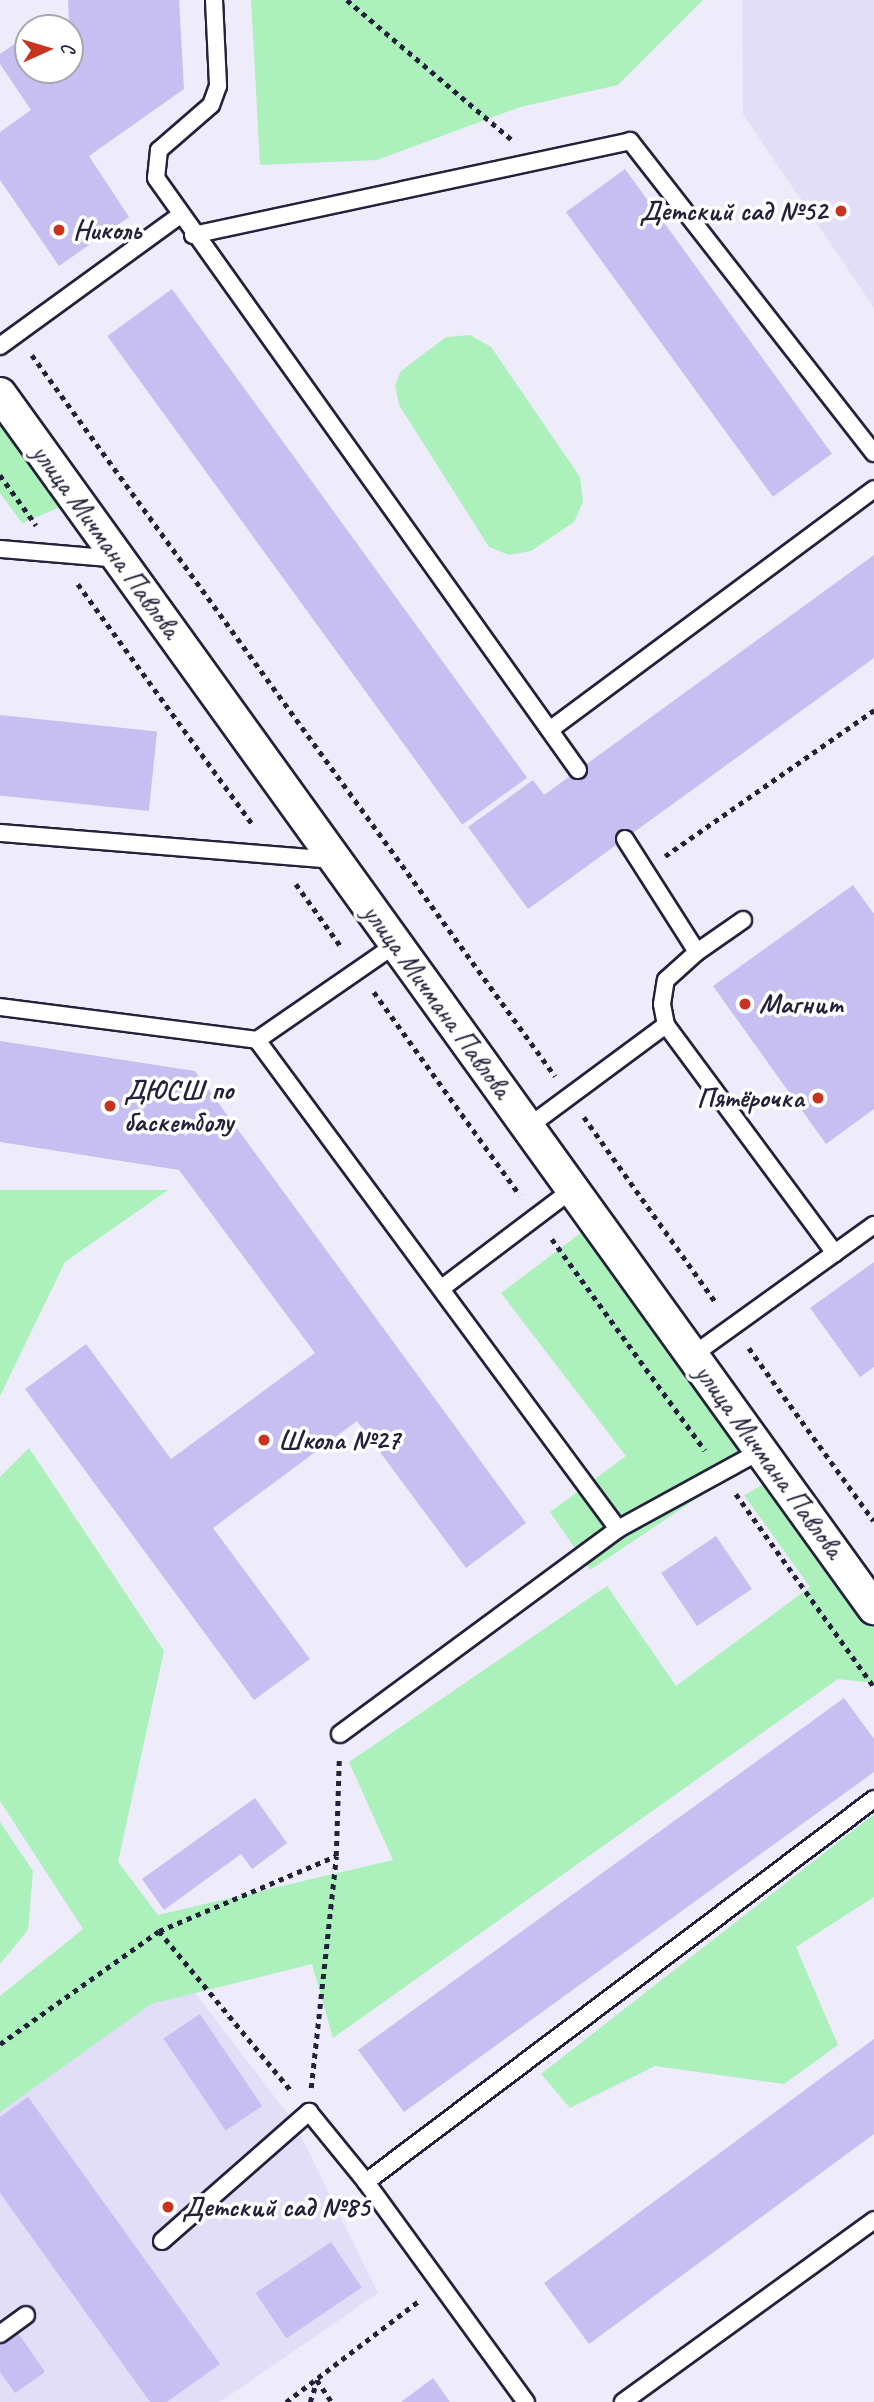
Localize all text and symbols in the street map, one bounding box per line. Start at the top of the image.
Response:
north arrow [14,14,84,84]
text: С [56,42,80,53]
place label: Детский сад №52 [640,194,827,228]
marker: Детский сад №52 [833,203,849,219]
place label: Николь [73,213,141,247]
marker: Николь [51,222,67,238]
street label: улица Мичмана Павлова [24,437,188,645]
street label: улица Мичмана Павлова [355,897,519,1105]
place label: Магнит [759,987,844,1021]
marker: Магнит [737,996,753,1012]
place label: ДЮСШ по баскетболу [124,1073,233,1139]
place label: Пятёрочка [697,1081,804,1115]
marker: Пятёрочка [810,1090,826,1106]
marker: ДЮСШ по баскетболу [102,1098,118,1114]
street label: улица Мичмана Павлова [687,1357,851,1565]
place label: Школа №27 [278,1423,400,1457]
marker: Школа №27 [256,1432,272,1448]
place label: Детский сад №85 [182,2190,369,2224]
marker: Детский сад №85 [160,2199,176,2215]

